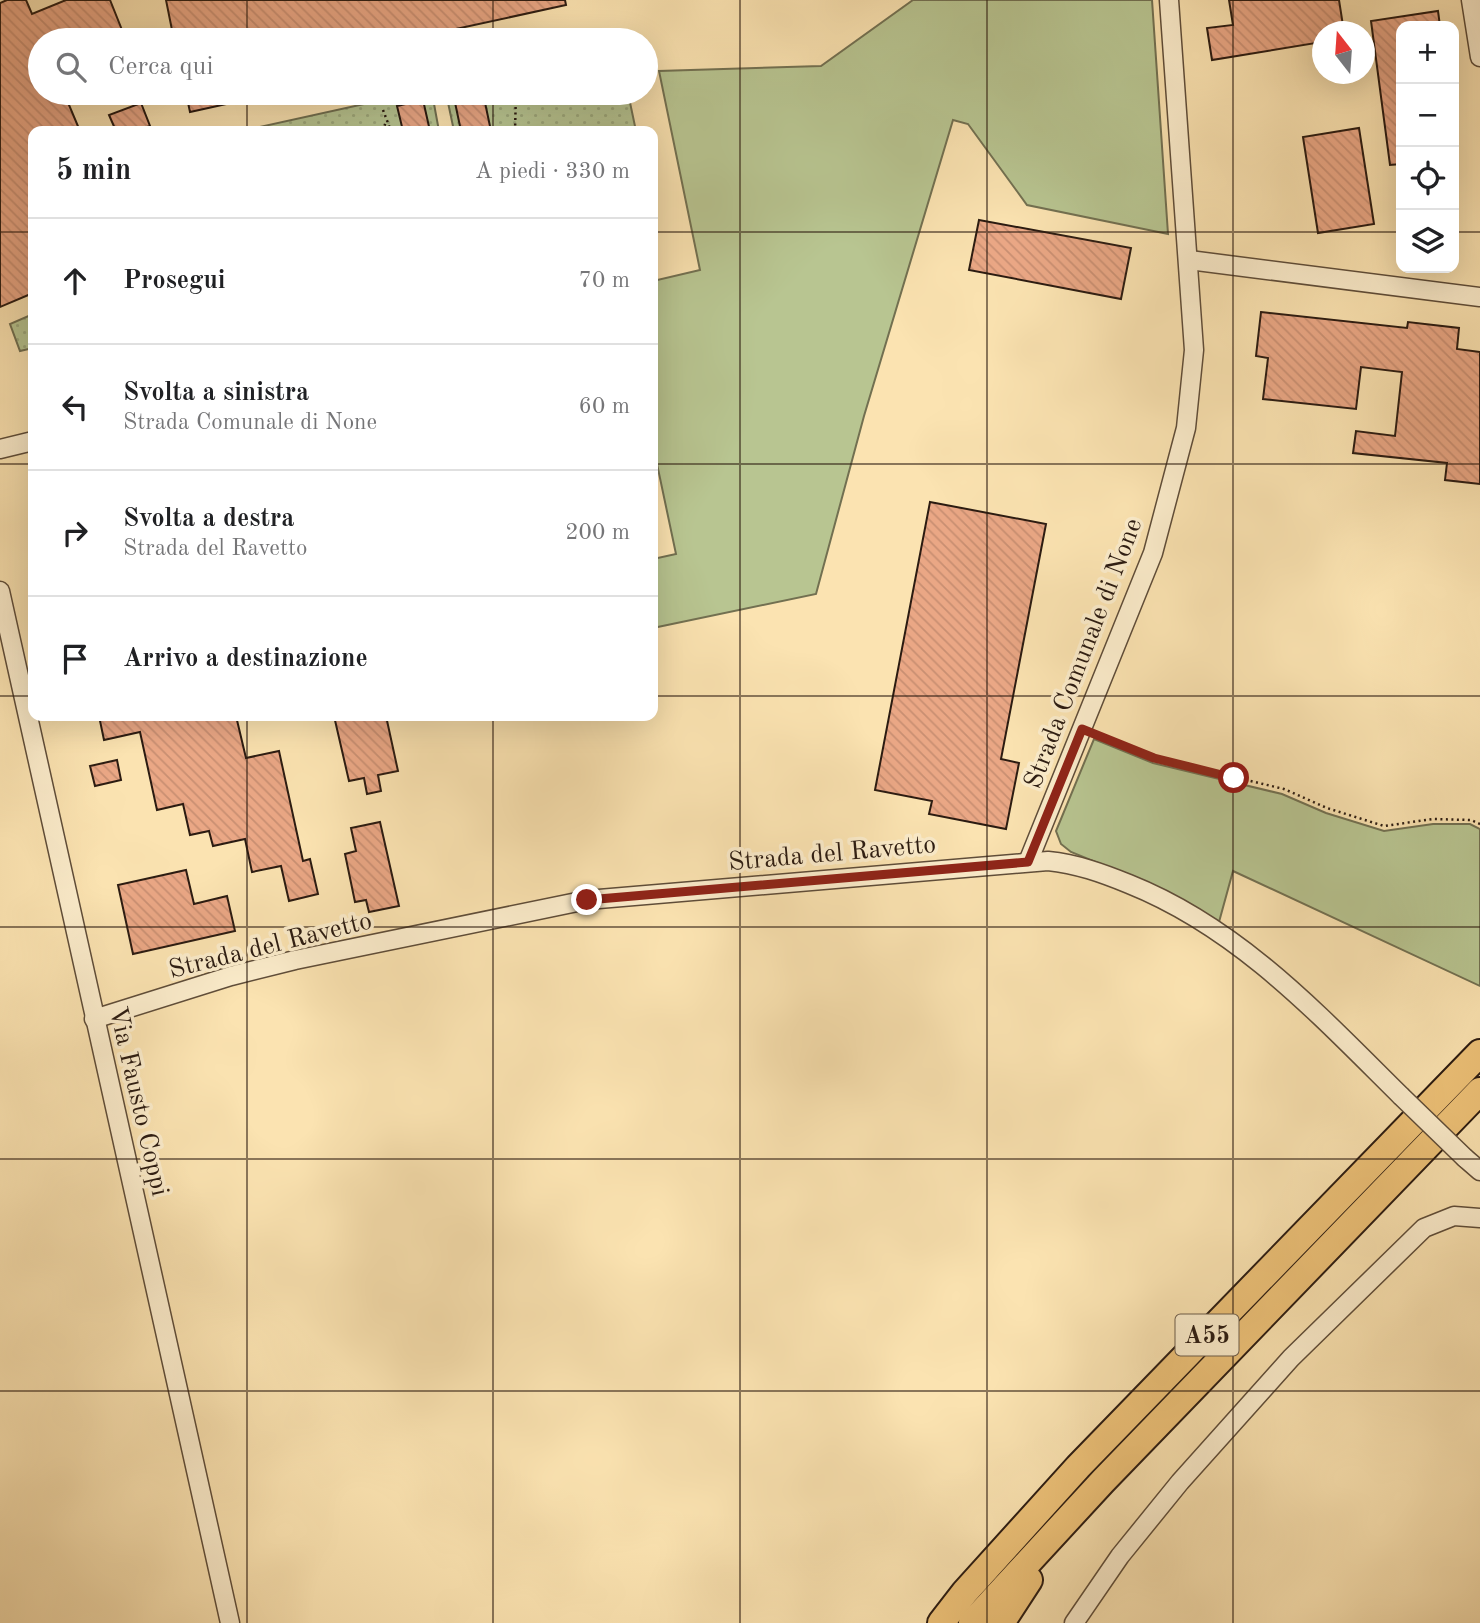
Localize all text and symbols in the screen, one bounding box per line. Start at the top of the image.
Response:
north arrow [1312,21,1375,84]
map controls [1396,21,1459,273]
button: + [1396,21,1459,84]
search box [28,28,658,105]
icon: search [52,48,90,86]
text: Cerca qui [108,54,213,80]
button: − [1396,84,1459,147]
button: locate [1396,147,1459,210]
text: 5 min [56,156,131,186]
text: A piedi · 330 m [475,160,630,183]
button: layers [1396,210,1459,273]
icon: ahead [56,262,94,300]
text: Prosegui [123,268,226,294]
text: 70 m [579,269,630,292]
text: Svolta a sinistra [123,380,309,406]
icon: left [56,388,94,426]
text: 60 m [579,395,630,418]
text: Strada Comunale di None [123,411,377,434]
text: Svolta a destra [123,506,294,532]
icon: right [56,514,94,552]
street label: Strada Comunale di None [1020,515,1147,792]
text: 200 m [565,521,630,544]
text: Strada del Ravetto [123,537,307,560]
icon: arrive [56,640,94,678]
text: Arrivo a destinazione [123,646,368,672]
route start [1218,762,1249,793]
street label: Strada del Ravetto [727,832,937,876]
route end [571,884,602,915]
street label: Strada del Ravetto [166,908,375,984]
street label: Via Fausto Coppi [104,1004,172,1199]
road number: A55 [1176,1315,1238,1356]

